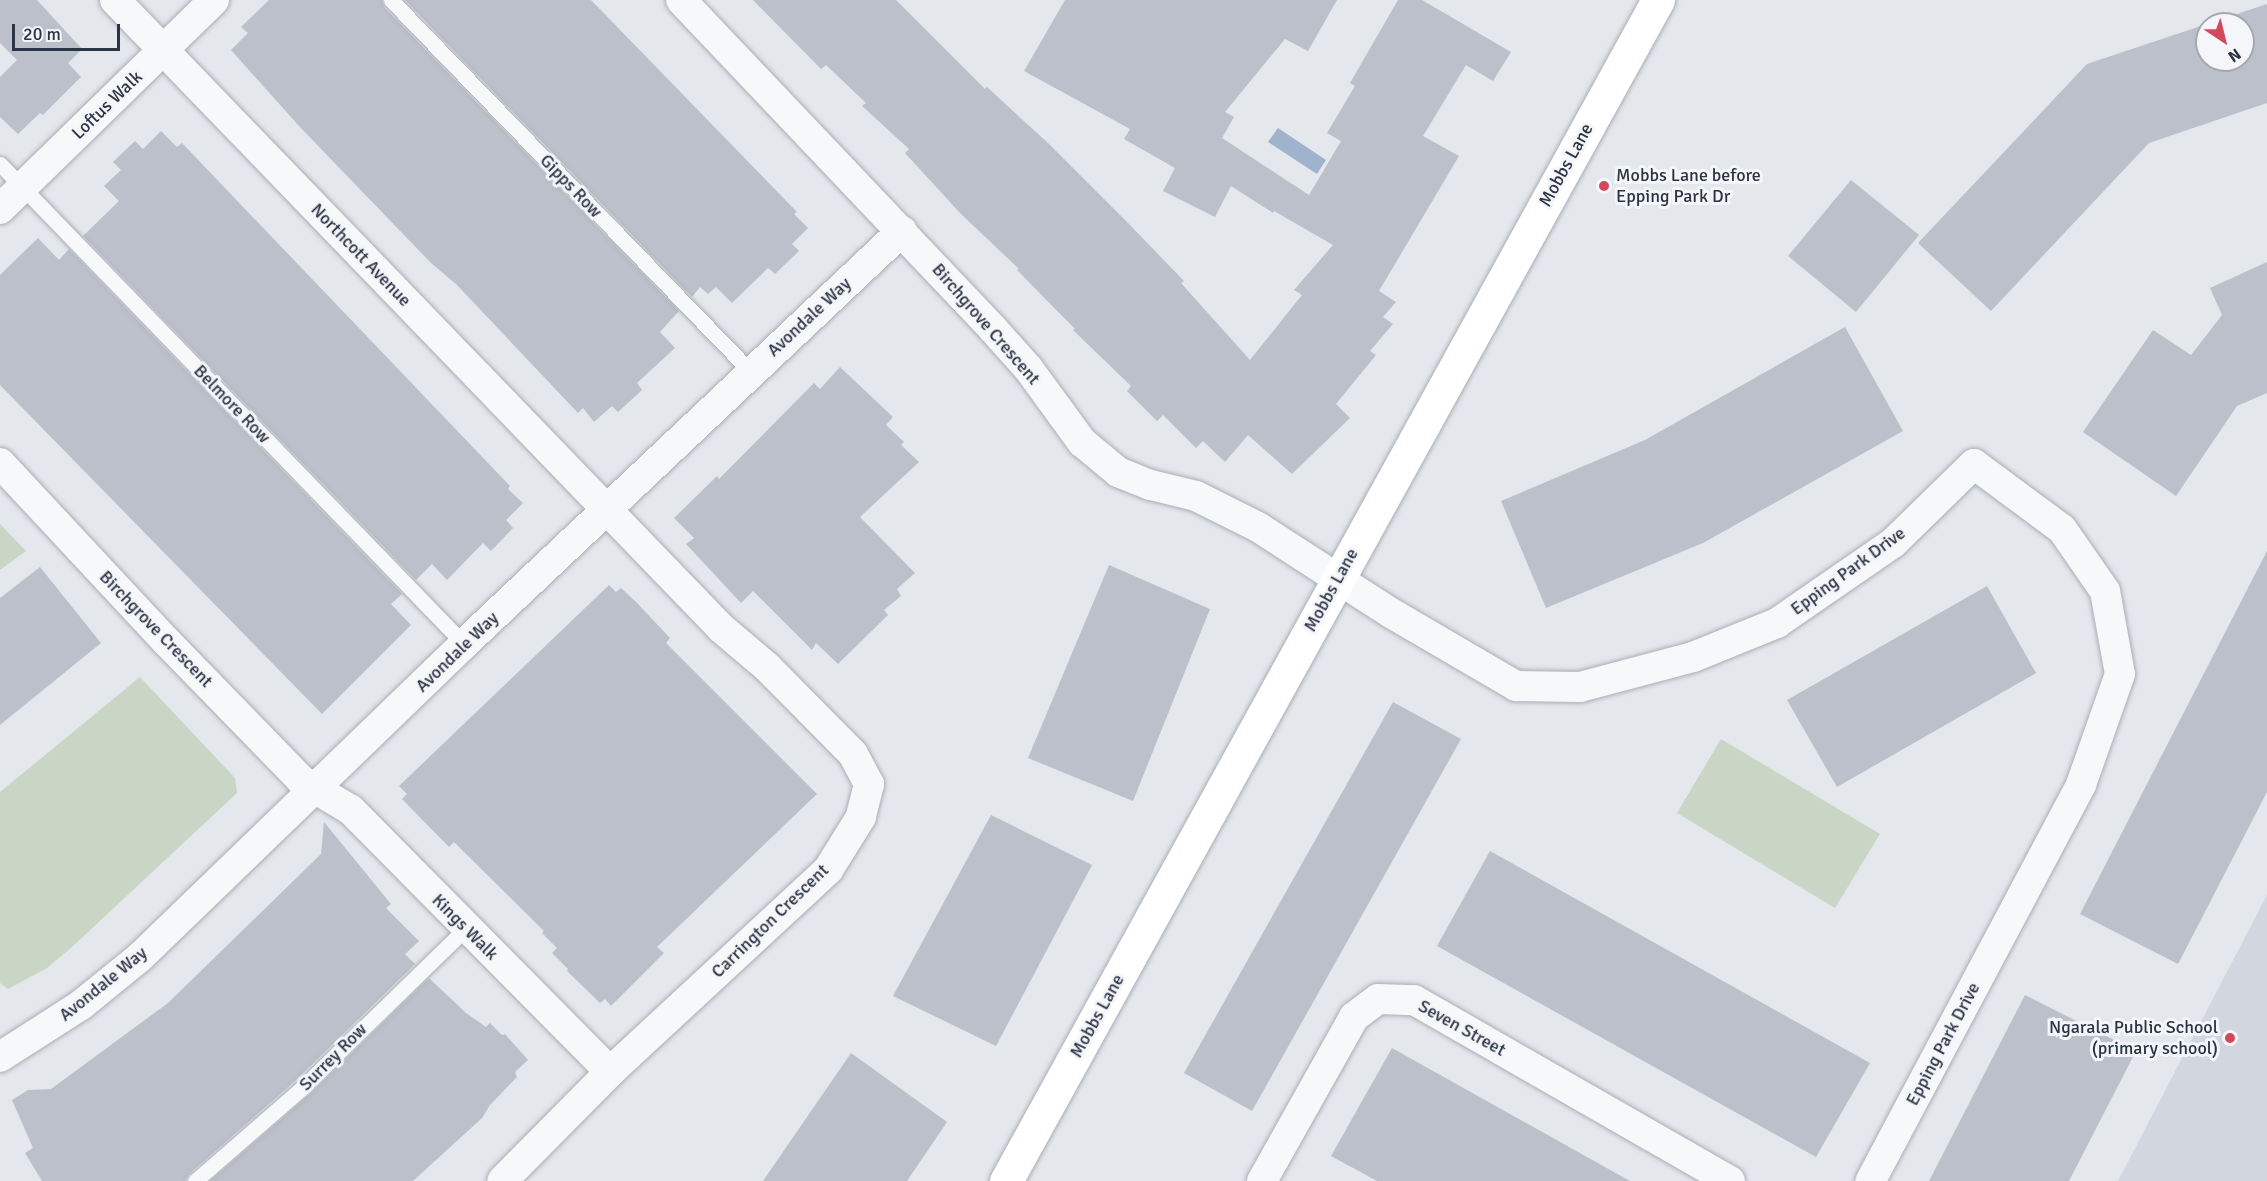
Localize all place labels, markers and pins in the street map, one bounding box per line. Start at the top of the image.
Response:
place label: Mobbs Lane before Epping Park Dr [1616,165,1761,207]
marker: Mobbs Lane before Epping Park Dr [1597,179,1611,193]
place label: Ngarala Public School (primary school) [2049,1017,2218,1060]
marker: Ngarala Public School (primary school) [2223,1031,2237,1045]

